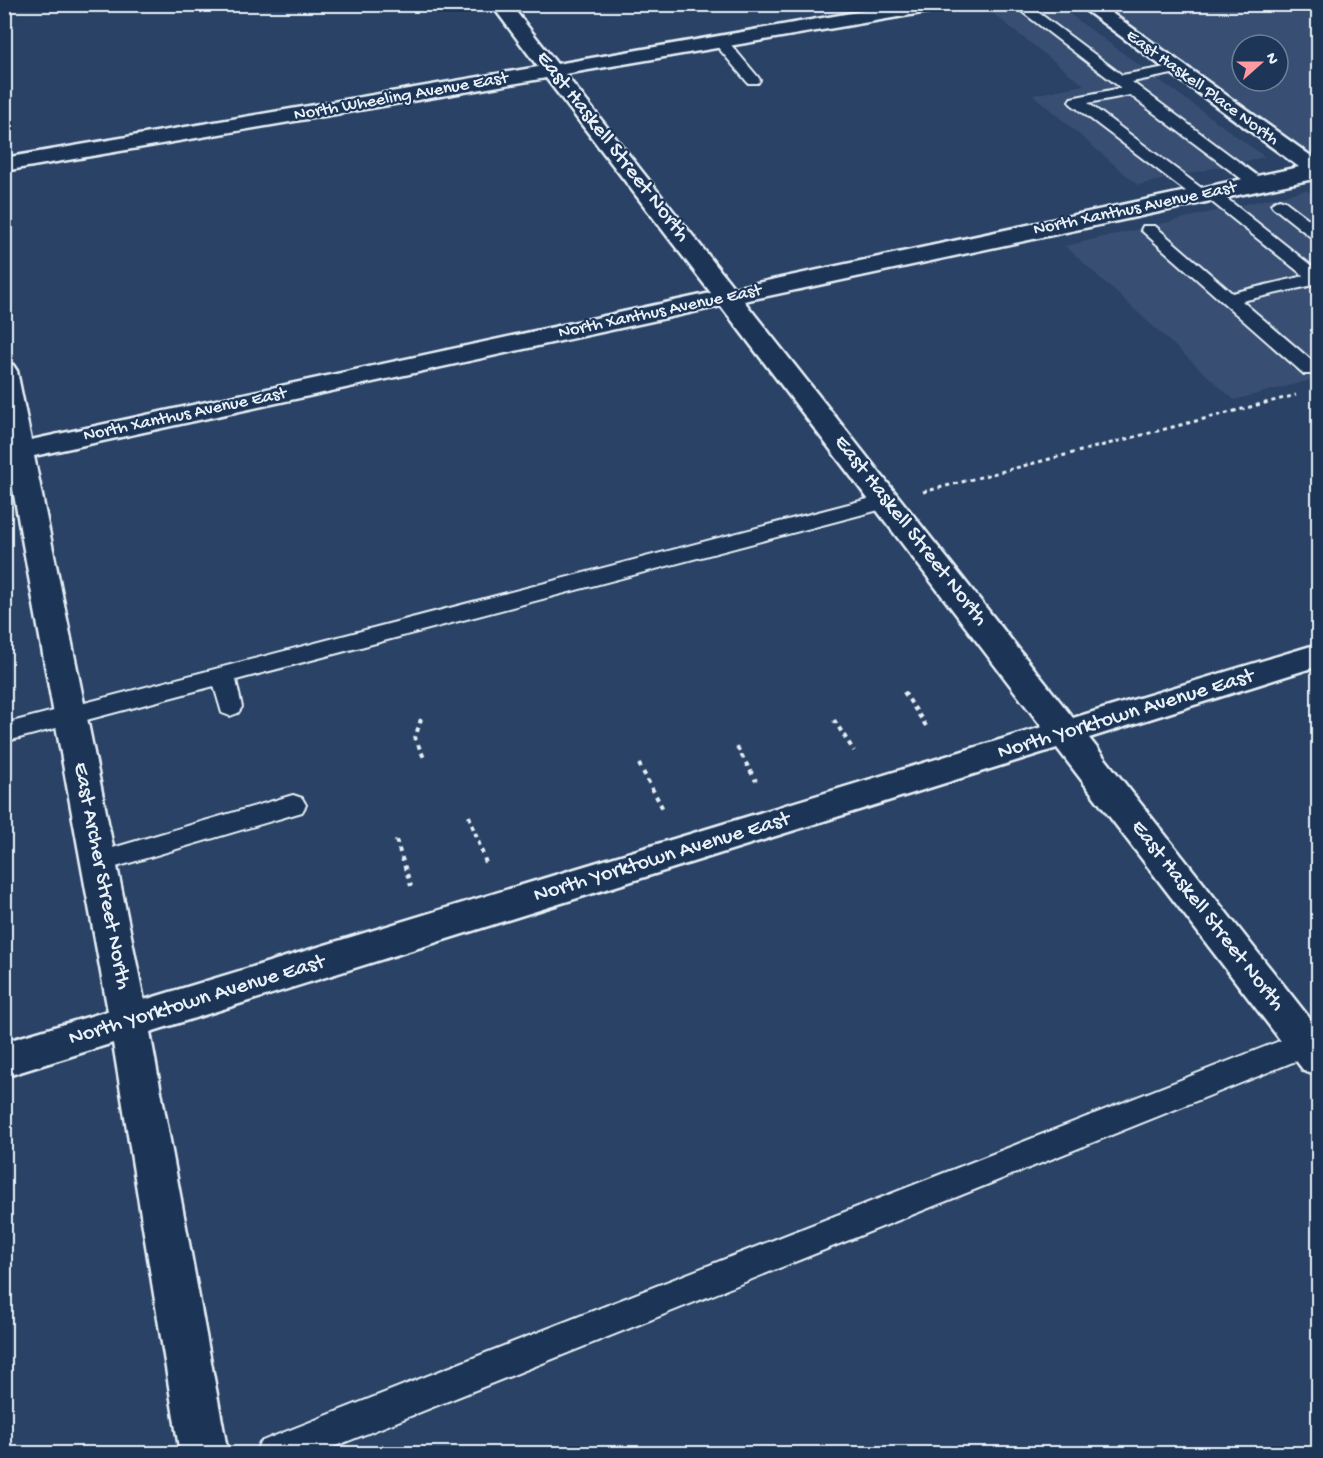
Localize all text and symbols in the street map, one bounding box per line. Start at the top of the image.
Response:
street label: East Haskell Place North [1121,25,1283,151]
north arrow [1230,33,1290,93]
street label: East Haskell Street North [529,46,695,248]
street label: North Wheeling Avenue East [292,68,511,126]
street label: North Xanthus Avenue East [1032,177,1240,241]
street label: North Xanthus Avenue East [557,280,765,344]
street label: North Xanthus Avenue East [82,383,290,447]
street label: East Haskell Street North [827,430,993,632]
street label: North Yorktown Avenue East [995,663,1259,766]
street label: East Archer Street North [66,760,136,992]
street label: North Yorktown Avenue East [531,806,795,909]
street label: East Haskell Street North [1124,815,1290,1017]
street label: North Yorktown Avenue East [66,949,330,1052]

